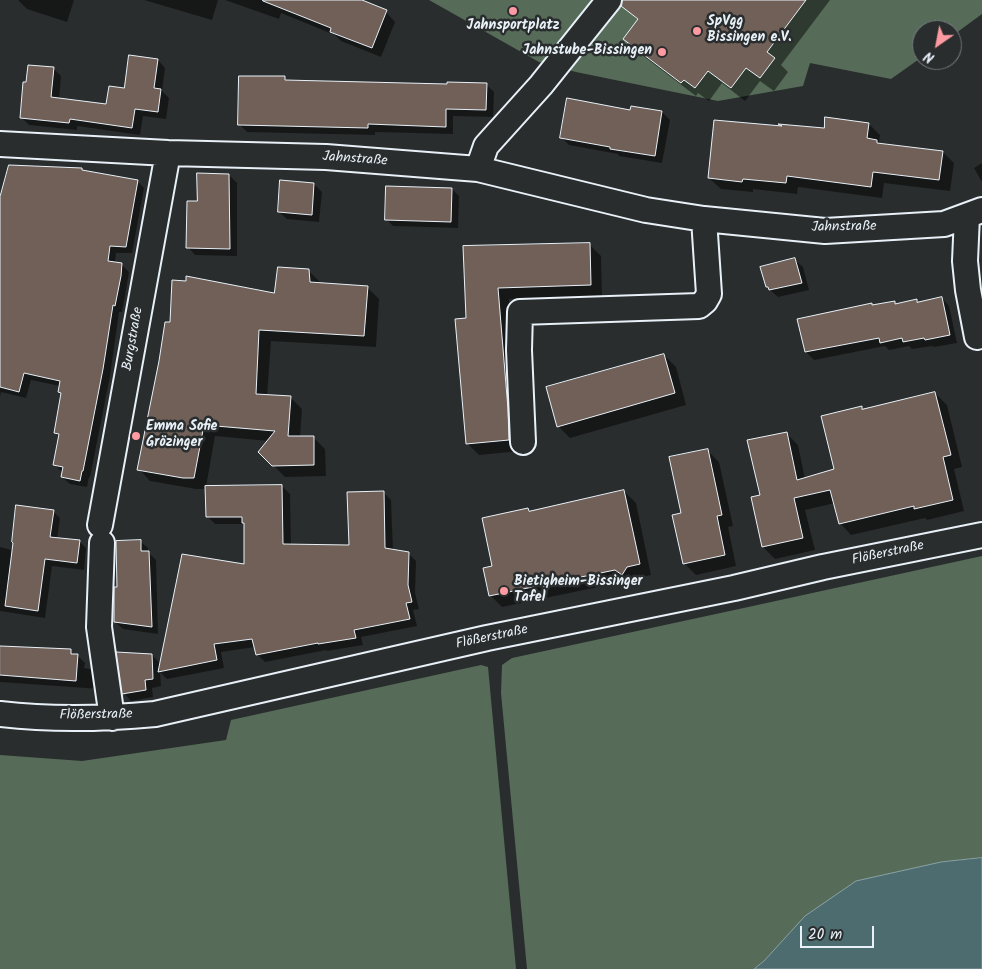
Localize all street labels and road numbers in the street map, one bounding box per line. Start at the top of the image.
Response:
street label: Jahnstraße [322,149,388,171]
street label: Jahnstraße [811,219,877,237]
street label: Burgstraße [120,306,148,372]
street label: Flößerstraße [850,538,926,570]
street label: Flößerstraße [454,622,530,654]
street label: Flößerstraße [59,707,133,725]

